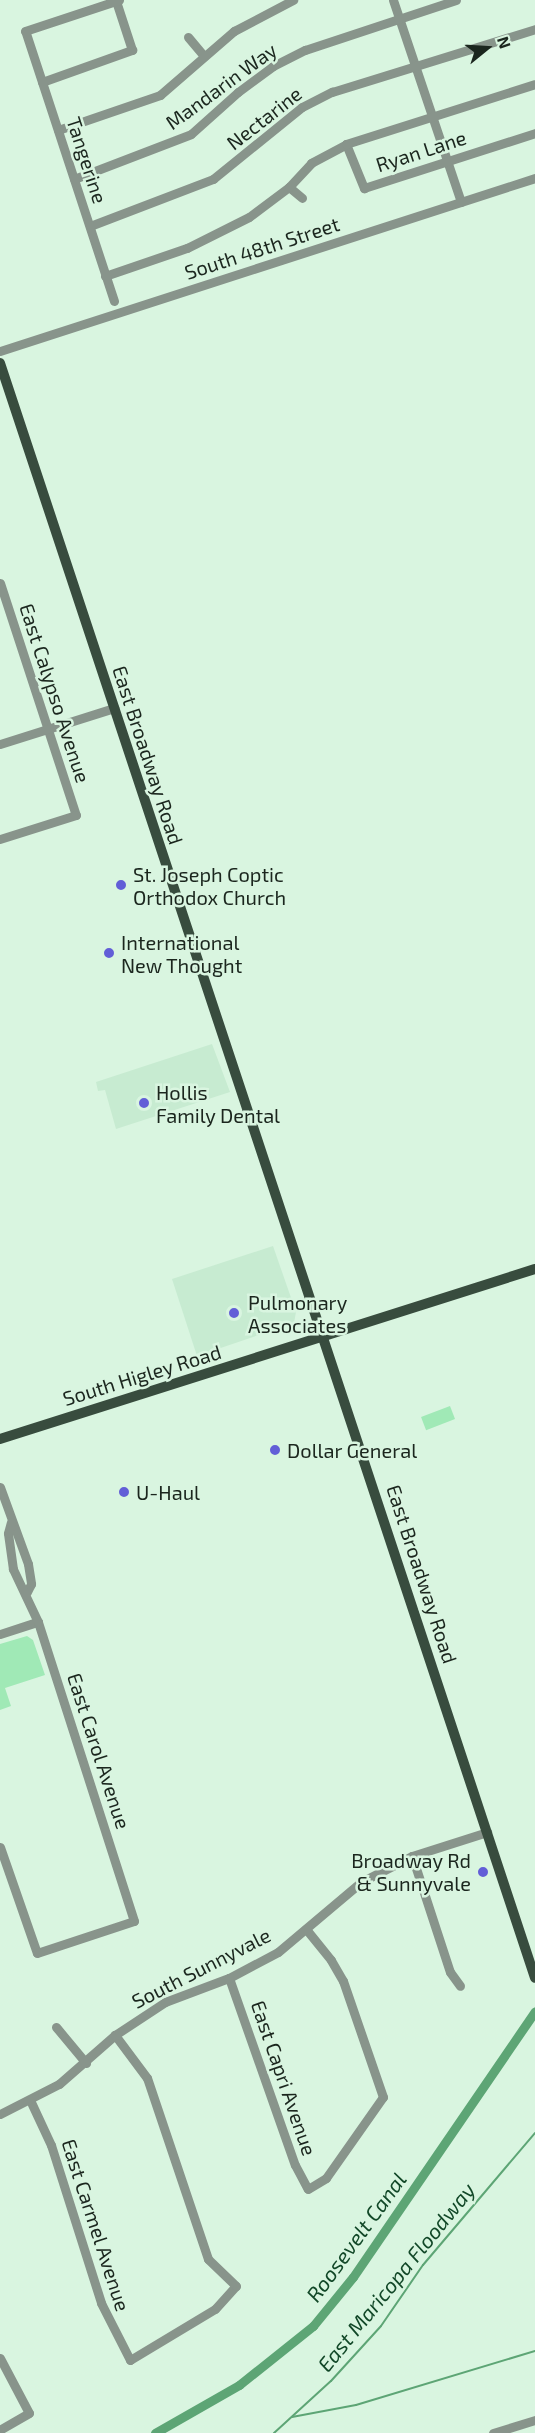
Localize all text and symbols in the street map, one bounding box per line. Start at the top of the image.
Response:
north arrow [457,18,517,78]
text: N [494,34,515,51]
street label: Mandarin Way [161,38,281,134]
street label: Nectarine [222,81,306,155]
street label: Tangerine [62,114,112,206]
street label: Ryan Lane [373,125,469,177]
street label: South 48th Street [182,212,342,284]
street label: East Calypso Avenue [15,600,95,786]
street label: East Broadway Road [108,662,188,848]
place label: St. Joseph Coptic Orthodox Church [133,862,286,909]
marker: St. Joseph Coptic Orthodox Church [114,878,128,892]
place label: International New Thought [121,930,243,977]
marker: International New Thought [102,946,116,960]
place label: Hollis Family Dental [156,1080,280,1127]
marker: Hollis Family Dental [137,1096,151,1110]
place label: Pulmonary Associates [248,1290,347,1337]
marker: Pulmonary Associates [225,1304,243,1322]
street label: South Higley Road [60,1339,224,1411]
place label: Dollar General [287,1438,418,1462]
marker: Dollar General [268,1443,282,1457]
place label: U-Haul [136,1480,200,1504]
street label: East Broadway Road [382,1481,462,1667]
marker: U-Haul [117,1485,131,1499]
street label: East Carol Avenue [62,1670,136,1832]
place label: Broadway Rd & Sunnyvale [351,1848,471,1895]
marker: Broadway Rd & Sunnyvale [476,1865,490,1879]
street label: South Sunnyvale [128,1923,274,2013]
street label: East Capri Avenue [246,1997,322,2159]
street label: East Carmel Avenue [57,2135,135,2315]
water label: Roosevelt Canal [301,2167,411,2307]
water label: East Maricopa Floodway [312,2177,480,2377]

